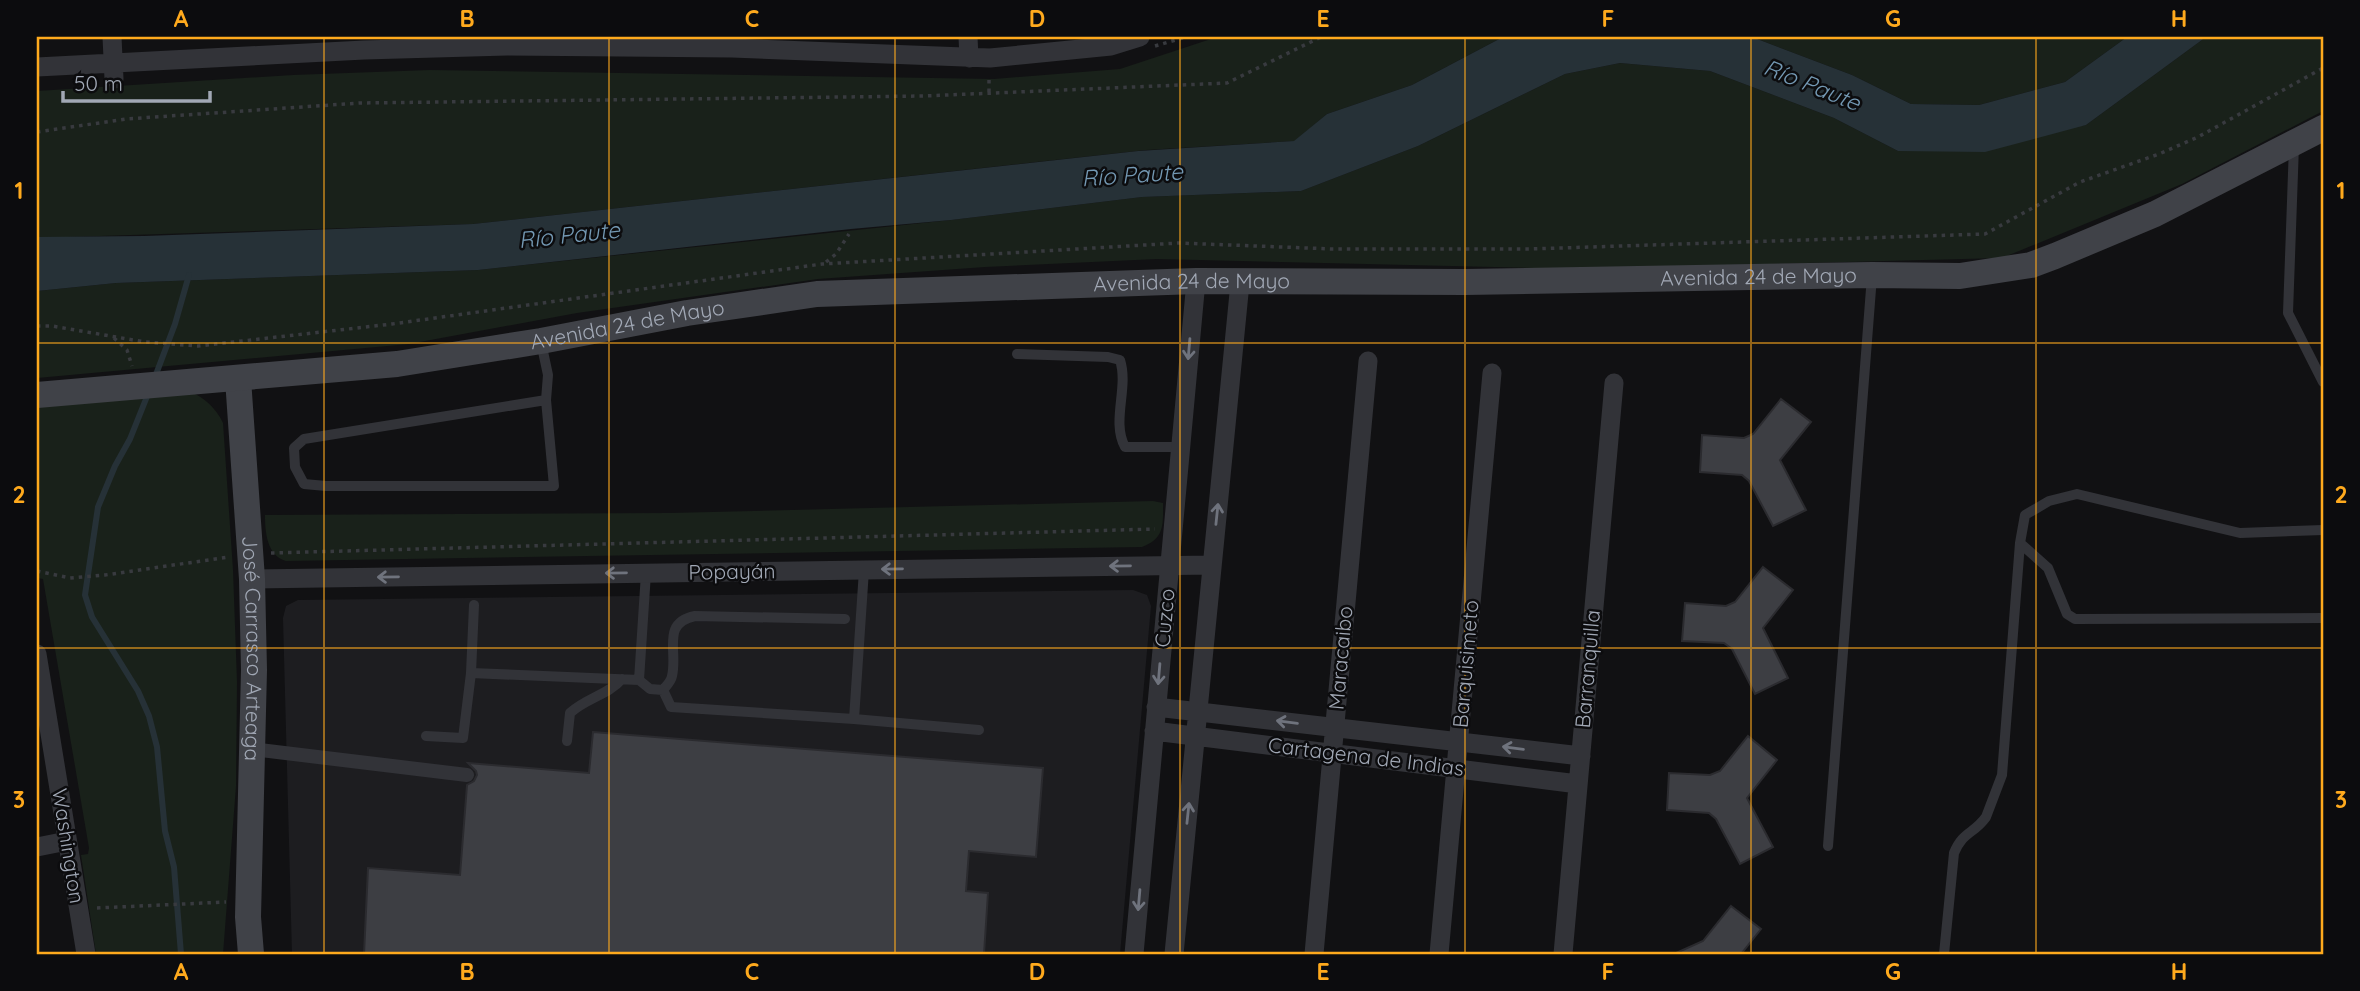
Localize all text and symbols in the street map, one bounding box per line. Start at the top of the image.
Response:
text: A [174,4,189,33]
text: B [459,4,475,33]
text: C [745,4,759,33]
text: D [1029,4,1045,33]
text: E [1316,4,1330,33]
text: F [1602,4,1614,33]
text: G [1885,4,1901,33]
text: H [2171,4,2187,33]
water label: Río Paute [1760,52,1866,117]
scale bar [63,60,210,104]
text: 50 m [74,70,123,96]
water label: Río Paute [1080,156,1185,193]
text: 1 [15,176,23,205]
text: 1 [2337,176,2345,205]
water label: Río Paute [517,215,622,254]
street label: Avenida 24 de Mayo [1660,261,1857,291]
street label: Avenida 24 de Mayo [1093,267,1290,297]
street label: Avenida 24 de Mayo [528,294,726,355]
one-way arrow [1182,338,1195,360]
text: 2 [12,480,26,509]
text: 2 [2334,480,2348,509]
one-way arrow [1211,503,1224,525]
street label: José Carrasco Arteaga [237,535,268,762]
street label: Popayán [688,557,776,585]
one-way arrow [1108,559,1131,573]
one-way arrow [881,563,904,576]
one-way arrow [604,567,627,580]
one-way arrow [377,570,400,584]
street label: Cuzco [1148,587,1180,648]
street label: Barquisimeto [1446,599,1484,729]
street label: Maracaibo [1323,605,1357,711]
street label: Barranquilla [1569,609,1605,729]
one-way arrow [1153,662,1166,684]
one-way arrow [1276,716,1299,729]
street label: Cartagena de Indias [1267,731,1465,781]
one-way arrow [1502,742,1525,755]
text: 3 [13,785,25,814]
text: 3 [2335,785,2347,814]
street label: Washington [47,786,91,905]
one-way arrow [1181,802,1194,825]
one-way arrow [1132,888,1145,911]
text: A [174,957,189,986]
text: B [459,957,475,986]
text: C [745,957,759,986]
text: D [1029,957,1045,986]
text: E [1316,957,1330,986]
text: F [1602,957,1614,986]
text: G [1885,957,1901,986]
text: H [2171,957,2187,986]

